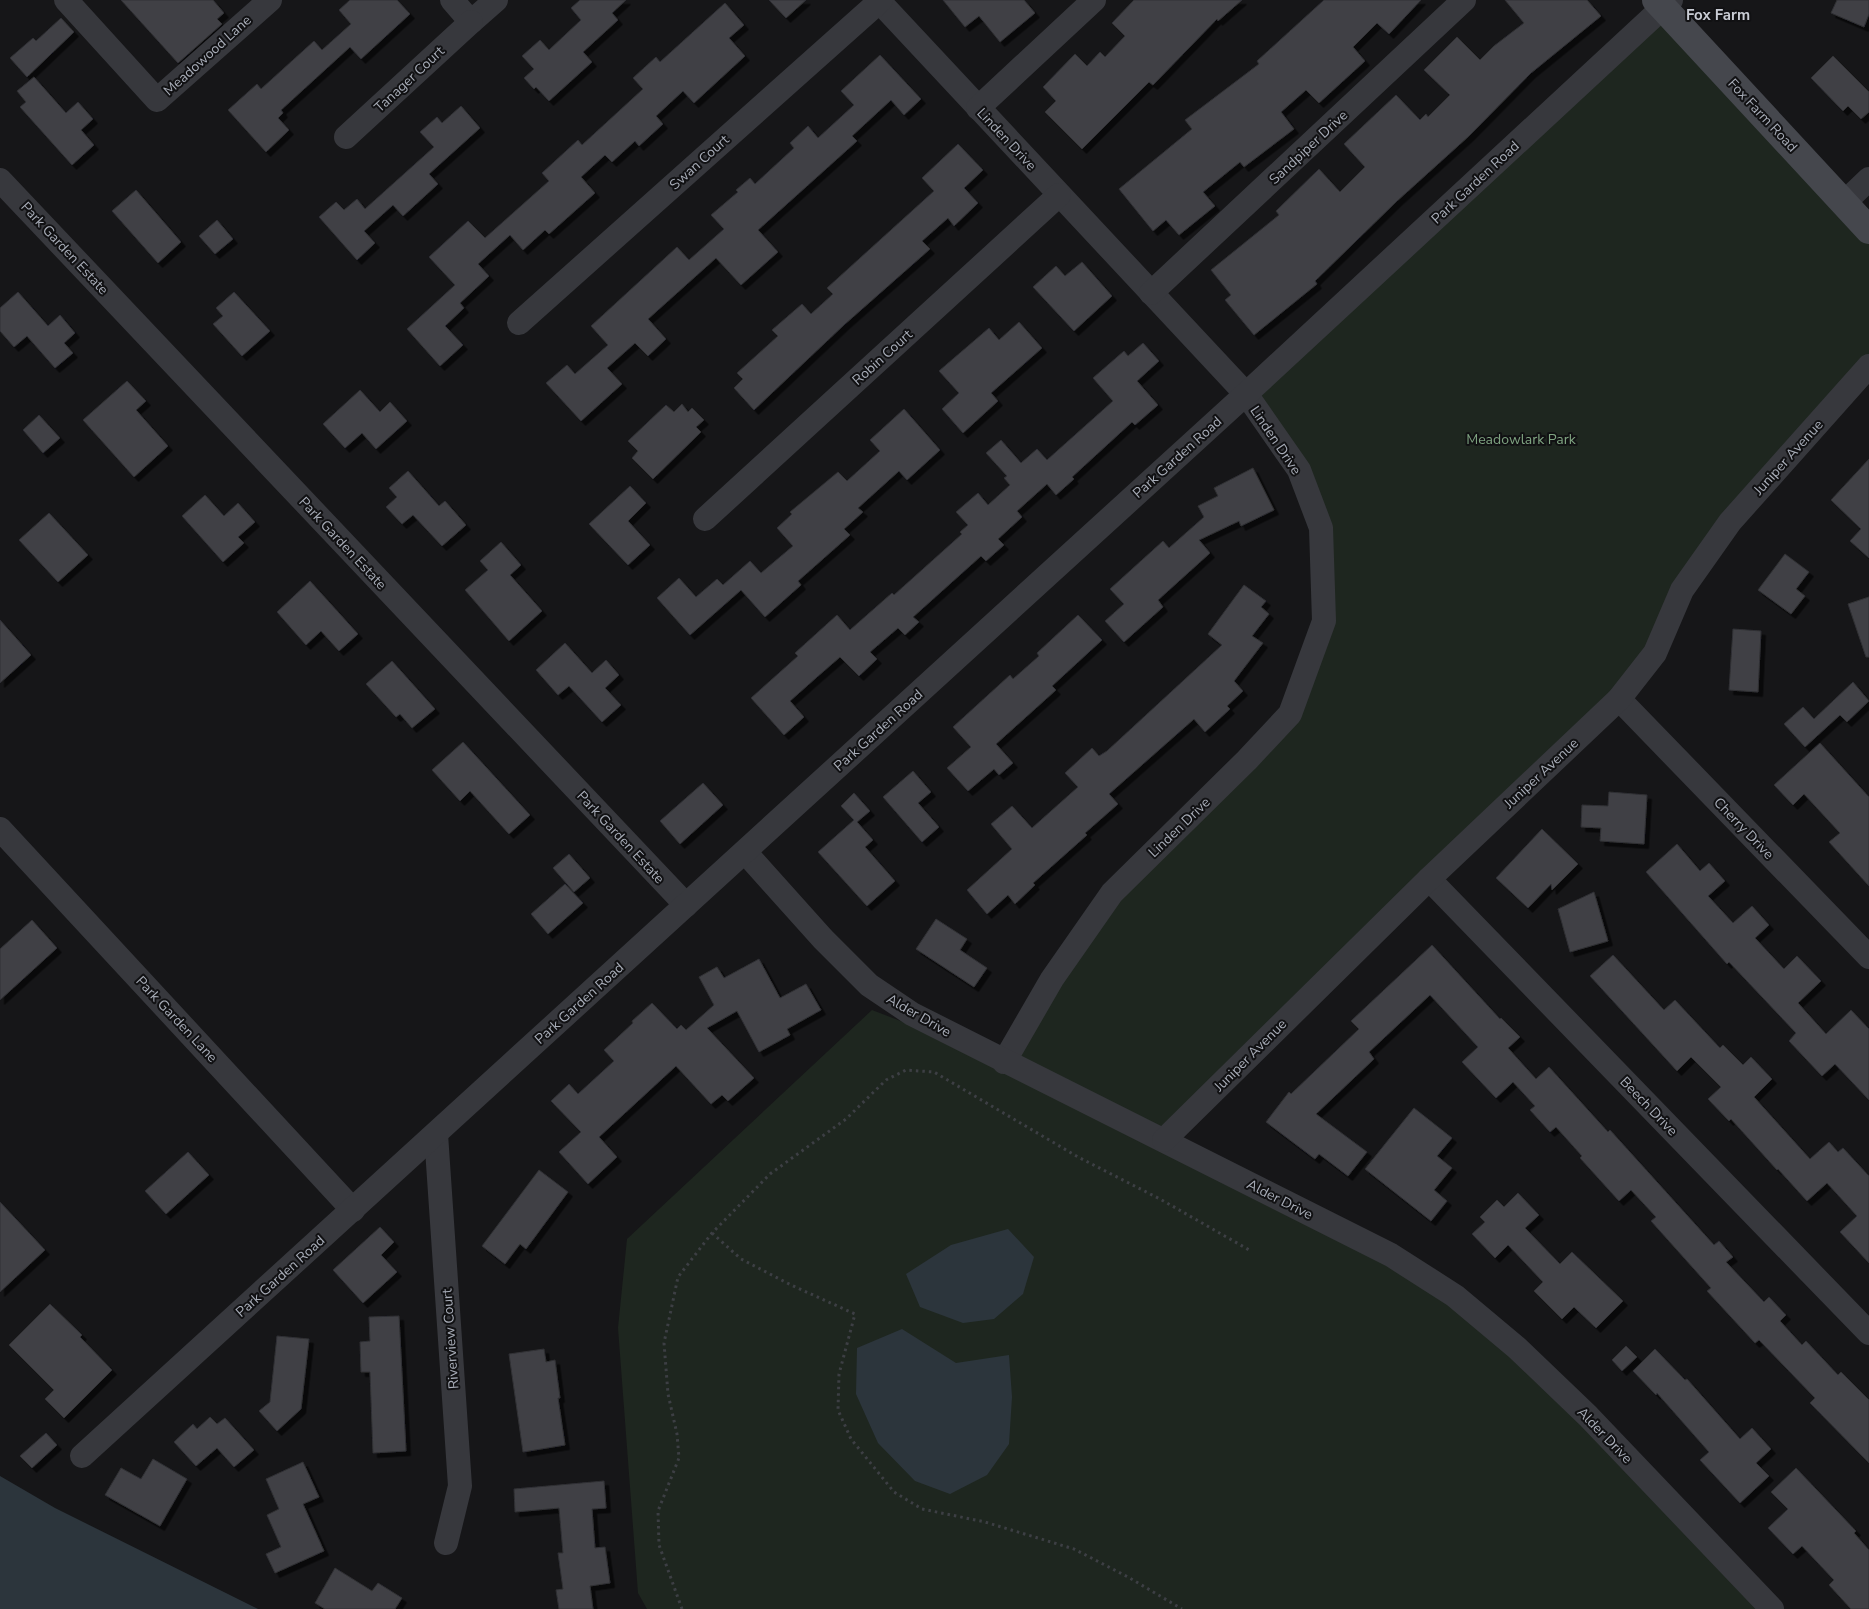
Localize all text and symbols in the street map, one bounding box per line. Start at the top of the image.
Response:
district label: Fox Farm [1686,5,1750,25]
street label: Meadowood Lane [159,11,255,100]
street label: Tanager Court [370,42,449,117]
street label: Fox Farm Road [1724,74,1802,156]
street label: Linden Drive [973,104,1041,175]
street label: Sandpiper Drive [1265,106,1352,189]
street label: Swan Court [665,130,733,194]
street label: Park Garden Road [1427,137,1523,228]
street label: Park Garden Estate [17,198,113,299]
street label: Robin Court [848,325,917,389]
street label: Linden Drive [1246,402,1306,478]
street label: Park Garden Road [1129,412,1226,503]
street label: Juniper Avenue [1749,416,1827,500]
park label: Meadowlark Park [1466,430,1577,449]
street label: Park Garden Estate [295,493,391,594]
street label: Park Garden Road [830,685,927,776]
street label: Juniper Avenue [1499,734,1583,814]
street label: Park Garden Estate [573,787,669,888]
street label: Linden Drive [1144,793,1214,862]
street label: Cherry Drive [1709,793,1778,863]
street label: Park Garden Road [531,958,628,1049]
street label: Park Garden Lane [132,972,222,1067]
street label: Alder Drive [883,989,955,1042]
street label: Juniper Avenue [1209,1015,1291,1097]
street label: Beech Drive [1616,1073,1682,1140]
street label: Alder Drive [1244,1175,1316,1224]
street label: Park Garden Road [232,1231,329,1322]
street label: Riverview Court [438,1288,463,1390]
street label: Alder Drive [1573,1403,1636,1468]

